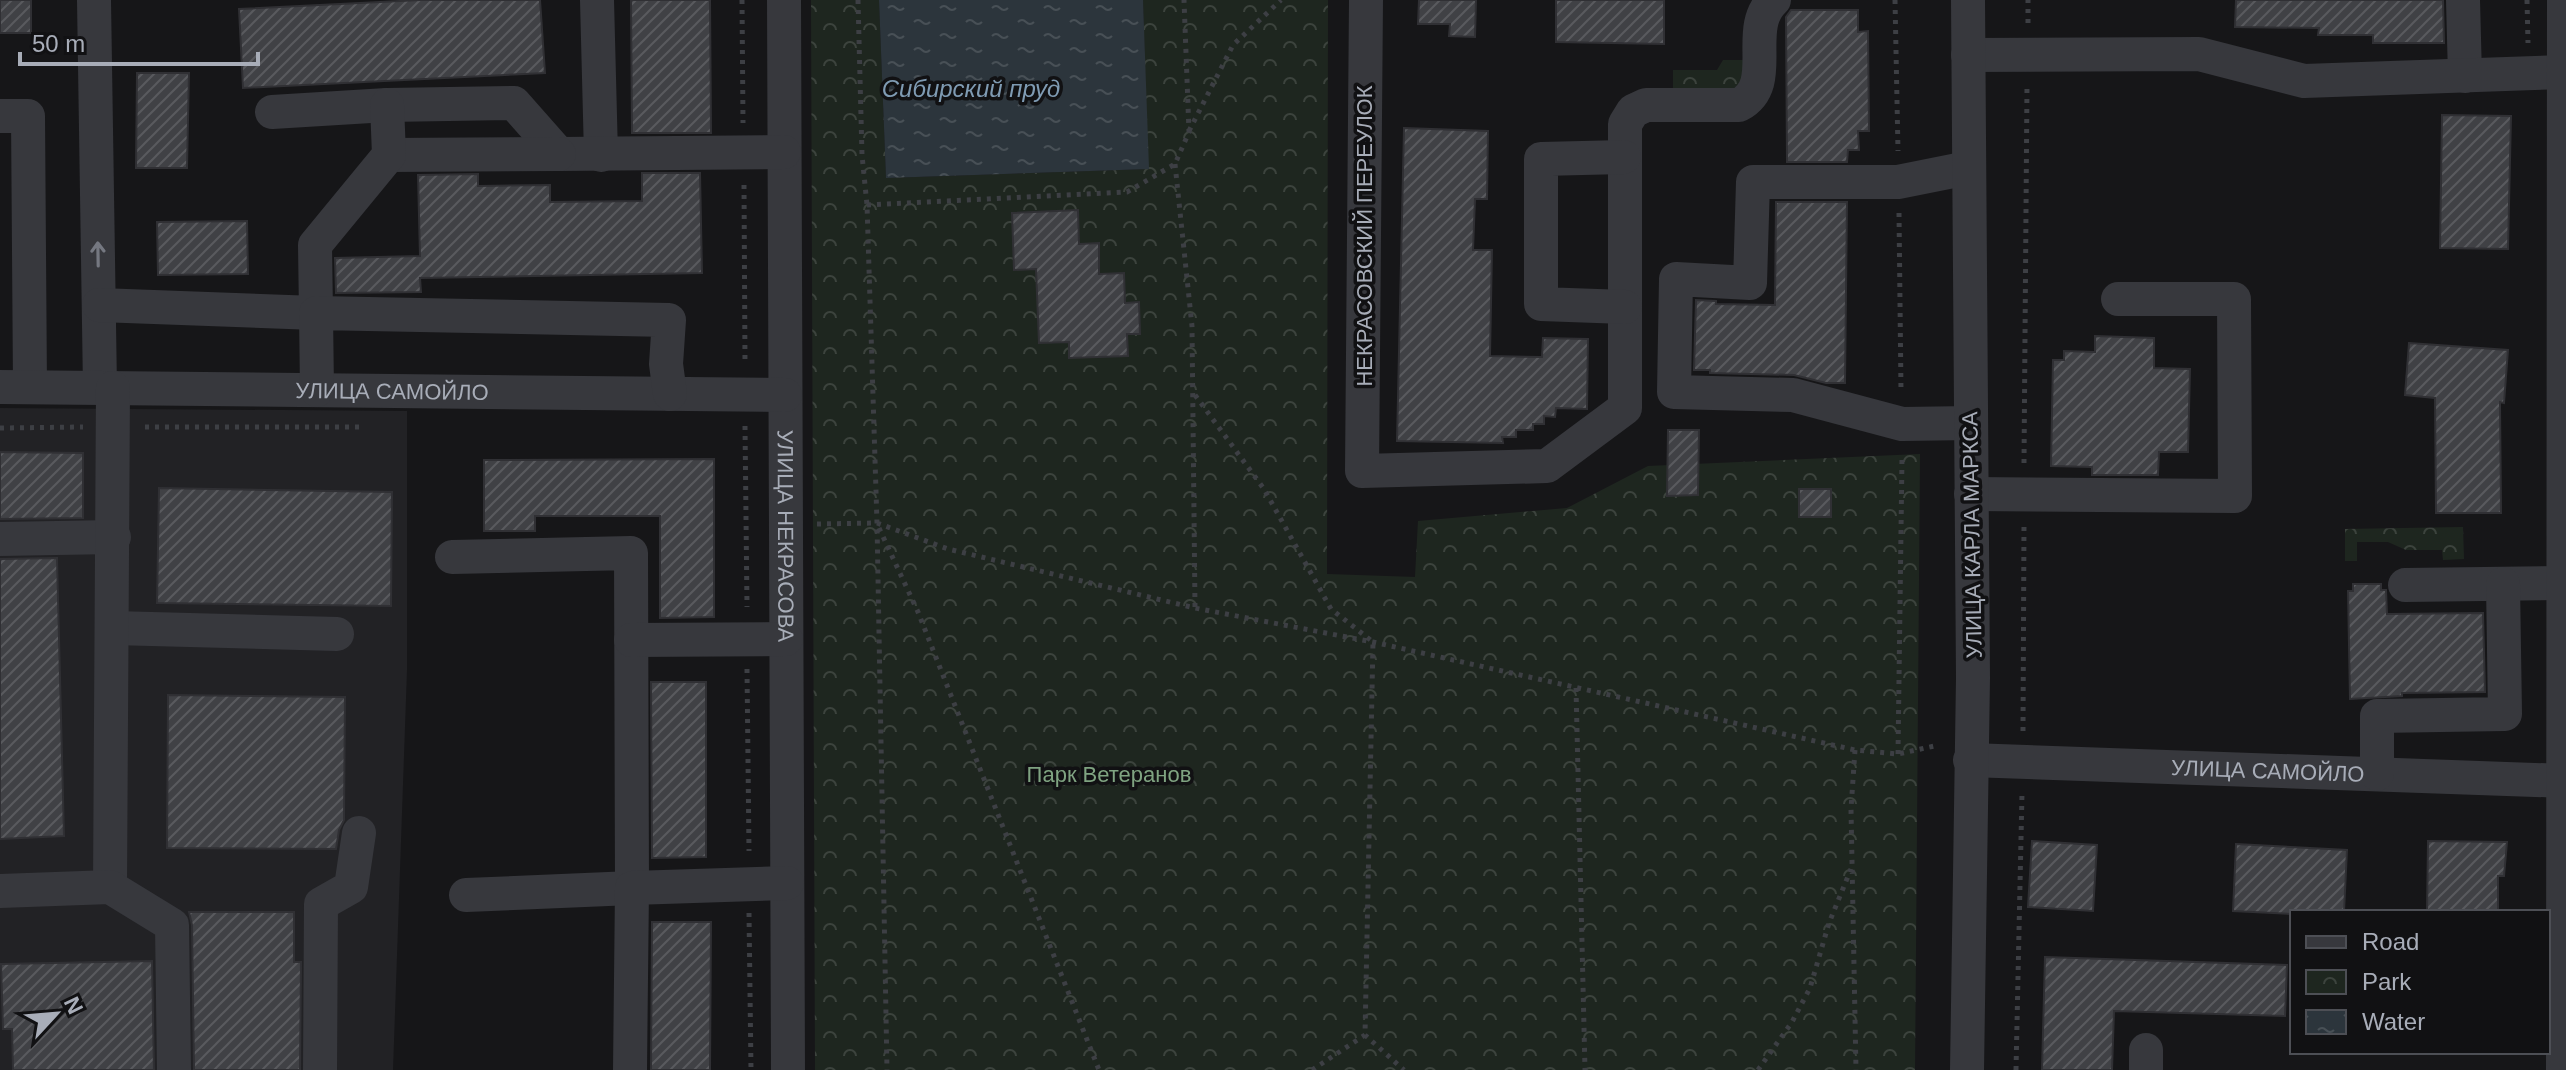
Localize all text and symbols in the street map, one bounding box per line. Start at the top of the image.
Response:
scale bar [20,16,258,66]
text: 50 m [32,30,85,57]
water label: Сибирский пруд [882,75,1060,102]
street label: НЕКРАСОВСКИЙ ПЕРЕУЛОК [1352,85,1377,387]
one-way arrow [90,241,106,268]
street label: УЛИЦА САМОЙЛО [295,378,489,404]
street label: УЛИЦА КАРЛА МАРКСА [1957,411,1987,659]
street label: УЛИЦА НЕКРАСОВА [773,430,799,643]
street label: УЛИЦА САМОЙЛО [2171,755,2365,786]
park label: Парк Ветеранов [1027,762,1191,787]
legend [2290,910,2550,1054]
text: Road [2362,928,2419,955]
text: Park [2362,968,2412,995]
north arrow [16,974,96,1054]
text: N [59,993,88,1018]
text: Water [2362,1008,2425,1035]

